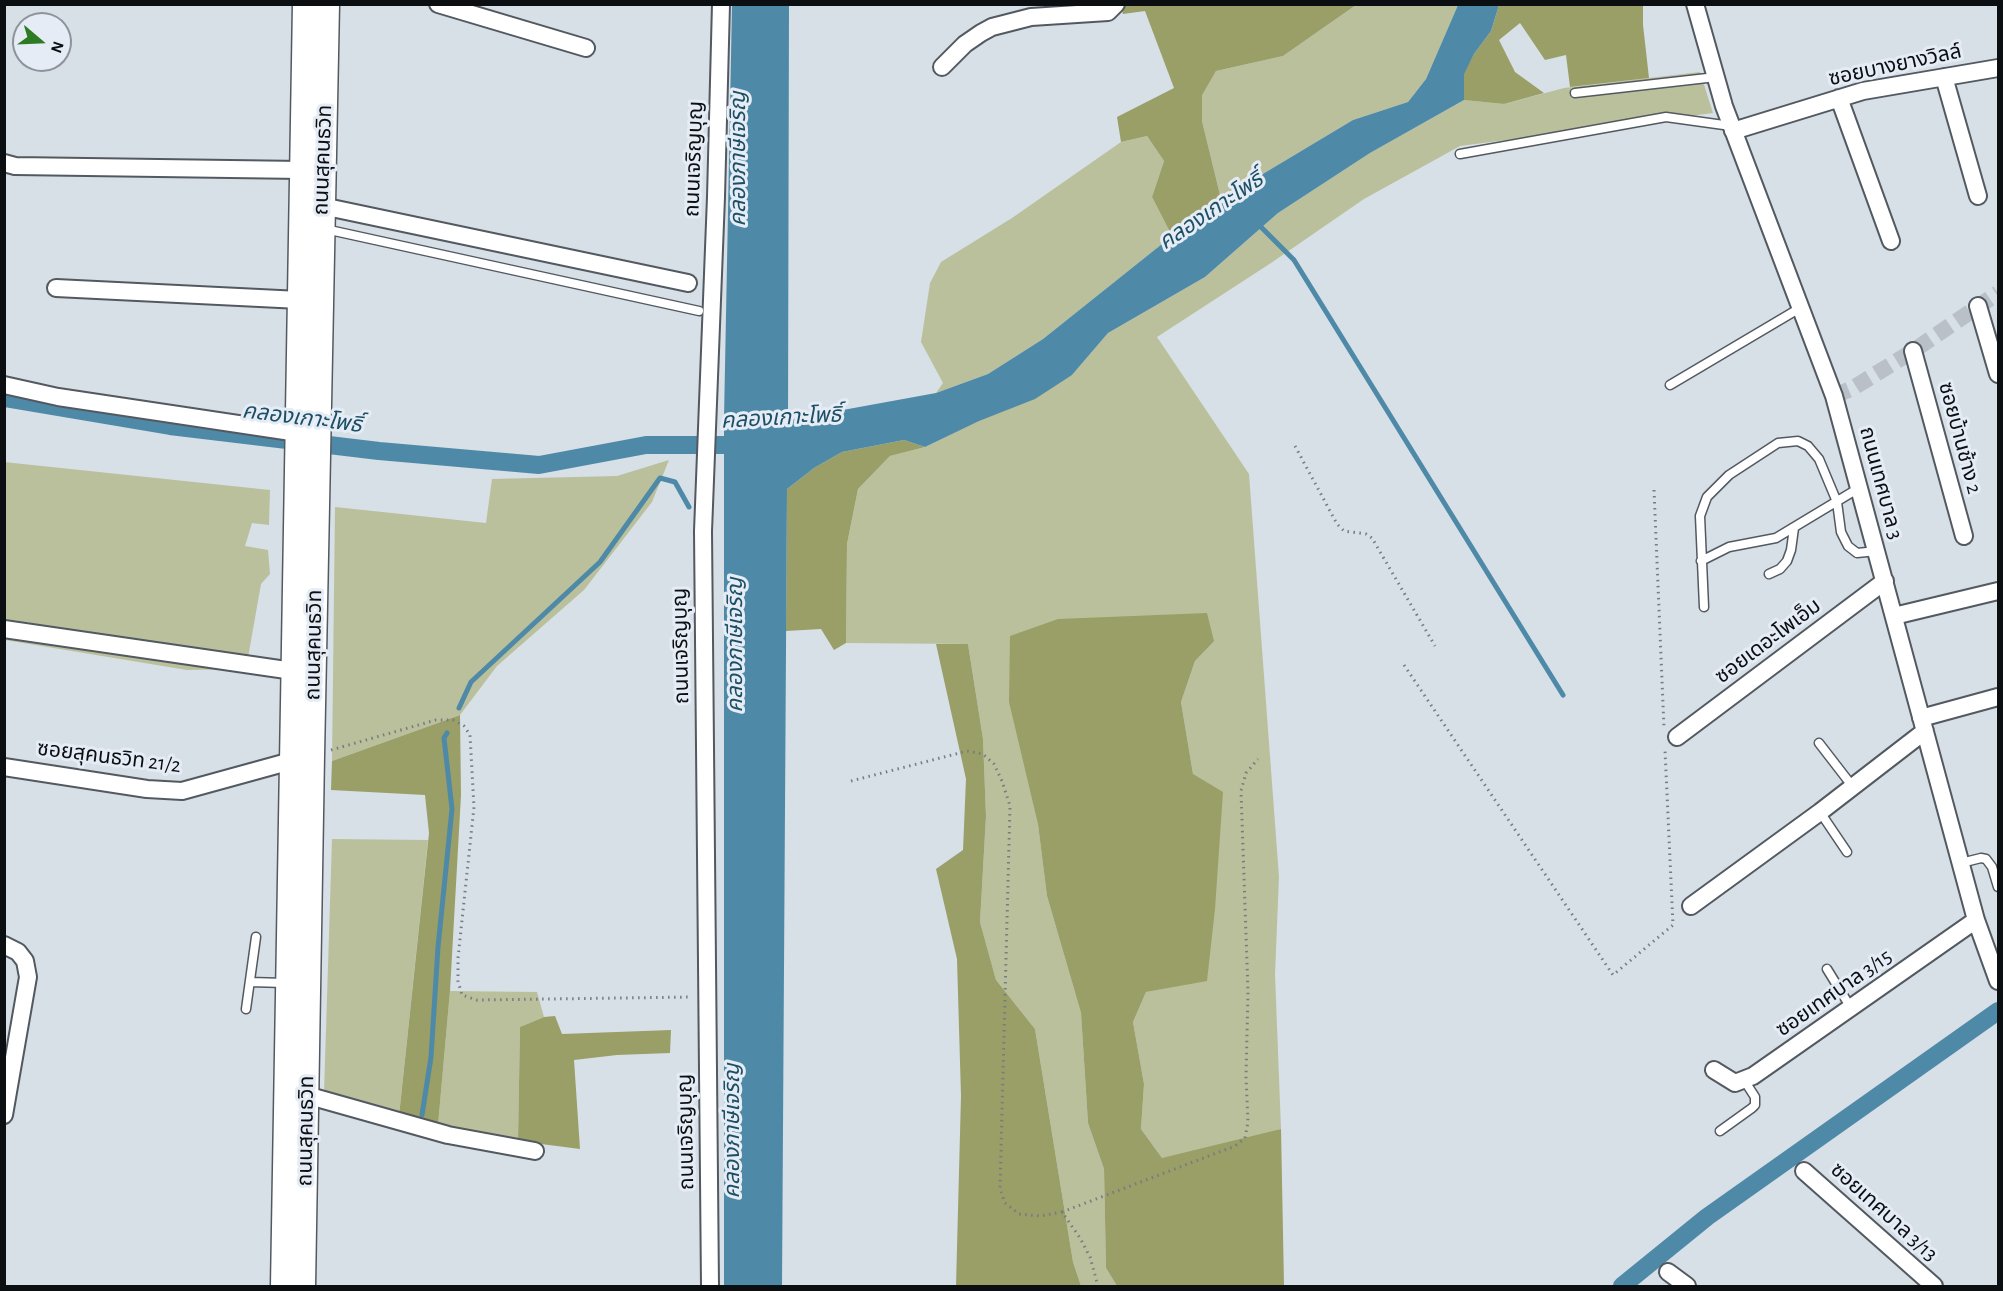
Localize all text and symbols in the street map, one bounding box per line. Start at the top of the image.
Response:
north arrow [12,12,72,72]
text: N [48,39,67,55]
street label: ซอยบางยางวิลล์ [1826,39,1964,91]
water label: คลองภาษีเจริญ [725,91,751,227]
street label: ถนนเจริญบุญ [679,100,709,218]
street label: ถนนสุคนธวิท [308,104,338,216]
water label: คลองเกาะโพธิ์ [1154,166,1268,256]
street label: ซอยบ้านช้าง 2 [1933,379,1987,497]
water label: คลองเกาะโพธิ์ [241,398,363,438]
water label: คลองเกาะโพธิ์ [720,402,842,434]
street label: ถนนเทศบาล 3 [1854,424,1908,542]
water label: คลองภาษีเจริญ [722,577,748,713]
street label: ถนนเจริญบุญ [667,588,695,704]
street label: ถนนสุคนธวิท [300,589,328,701]
street label: ซอยเดอะโพเอ็ม [1710,593,1826,689]
street label: ซอยสุคนธวิท 21/2 [36,736,182,778]
street label: ซอยเทศบาล 3/15 [1771,944,1897,1042]
water label: คลองภาษีเจริญ [719,1063,745,1199]
street label: ถนนเจริญบุญ [672,1074,700,1190]
street label: ถนนสุคนธวิท [292,1075,320,1187]
street label: ซอยเทศบาล 3/13 [1825,1157,1943,1267]

